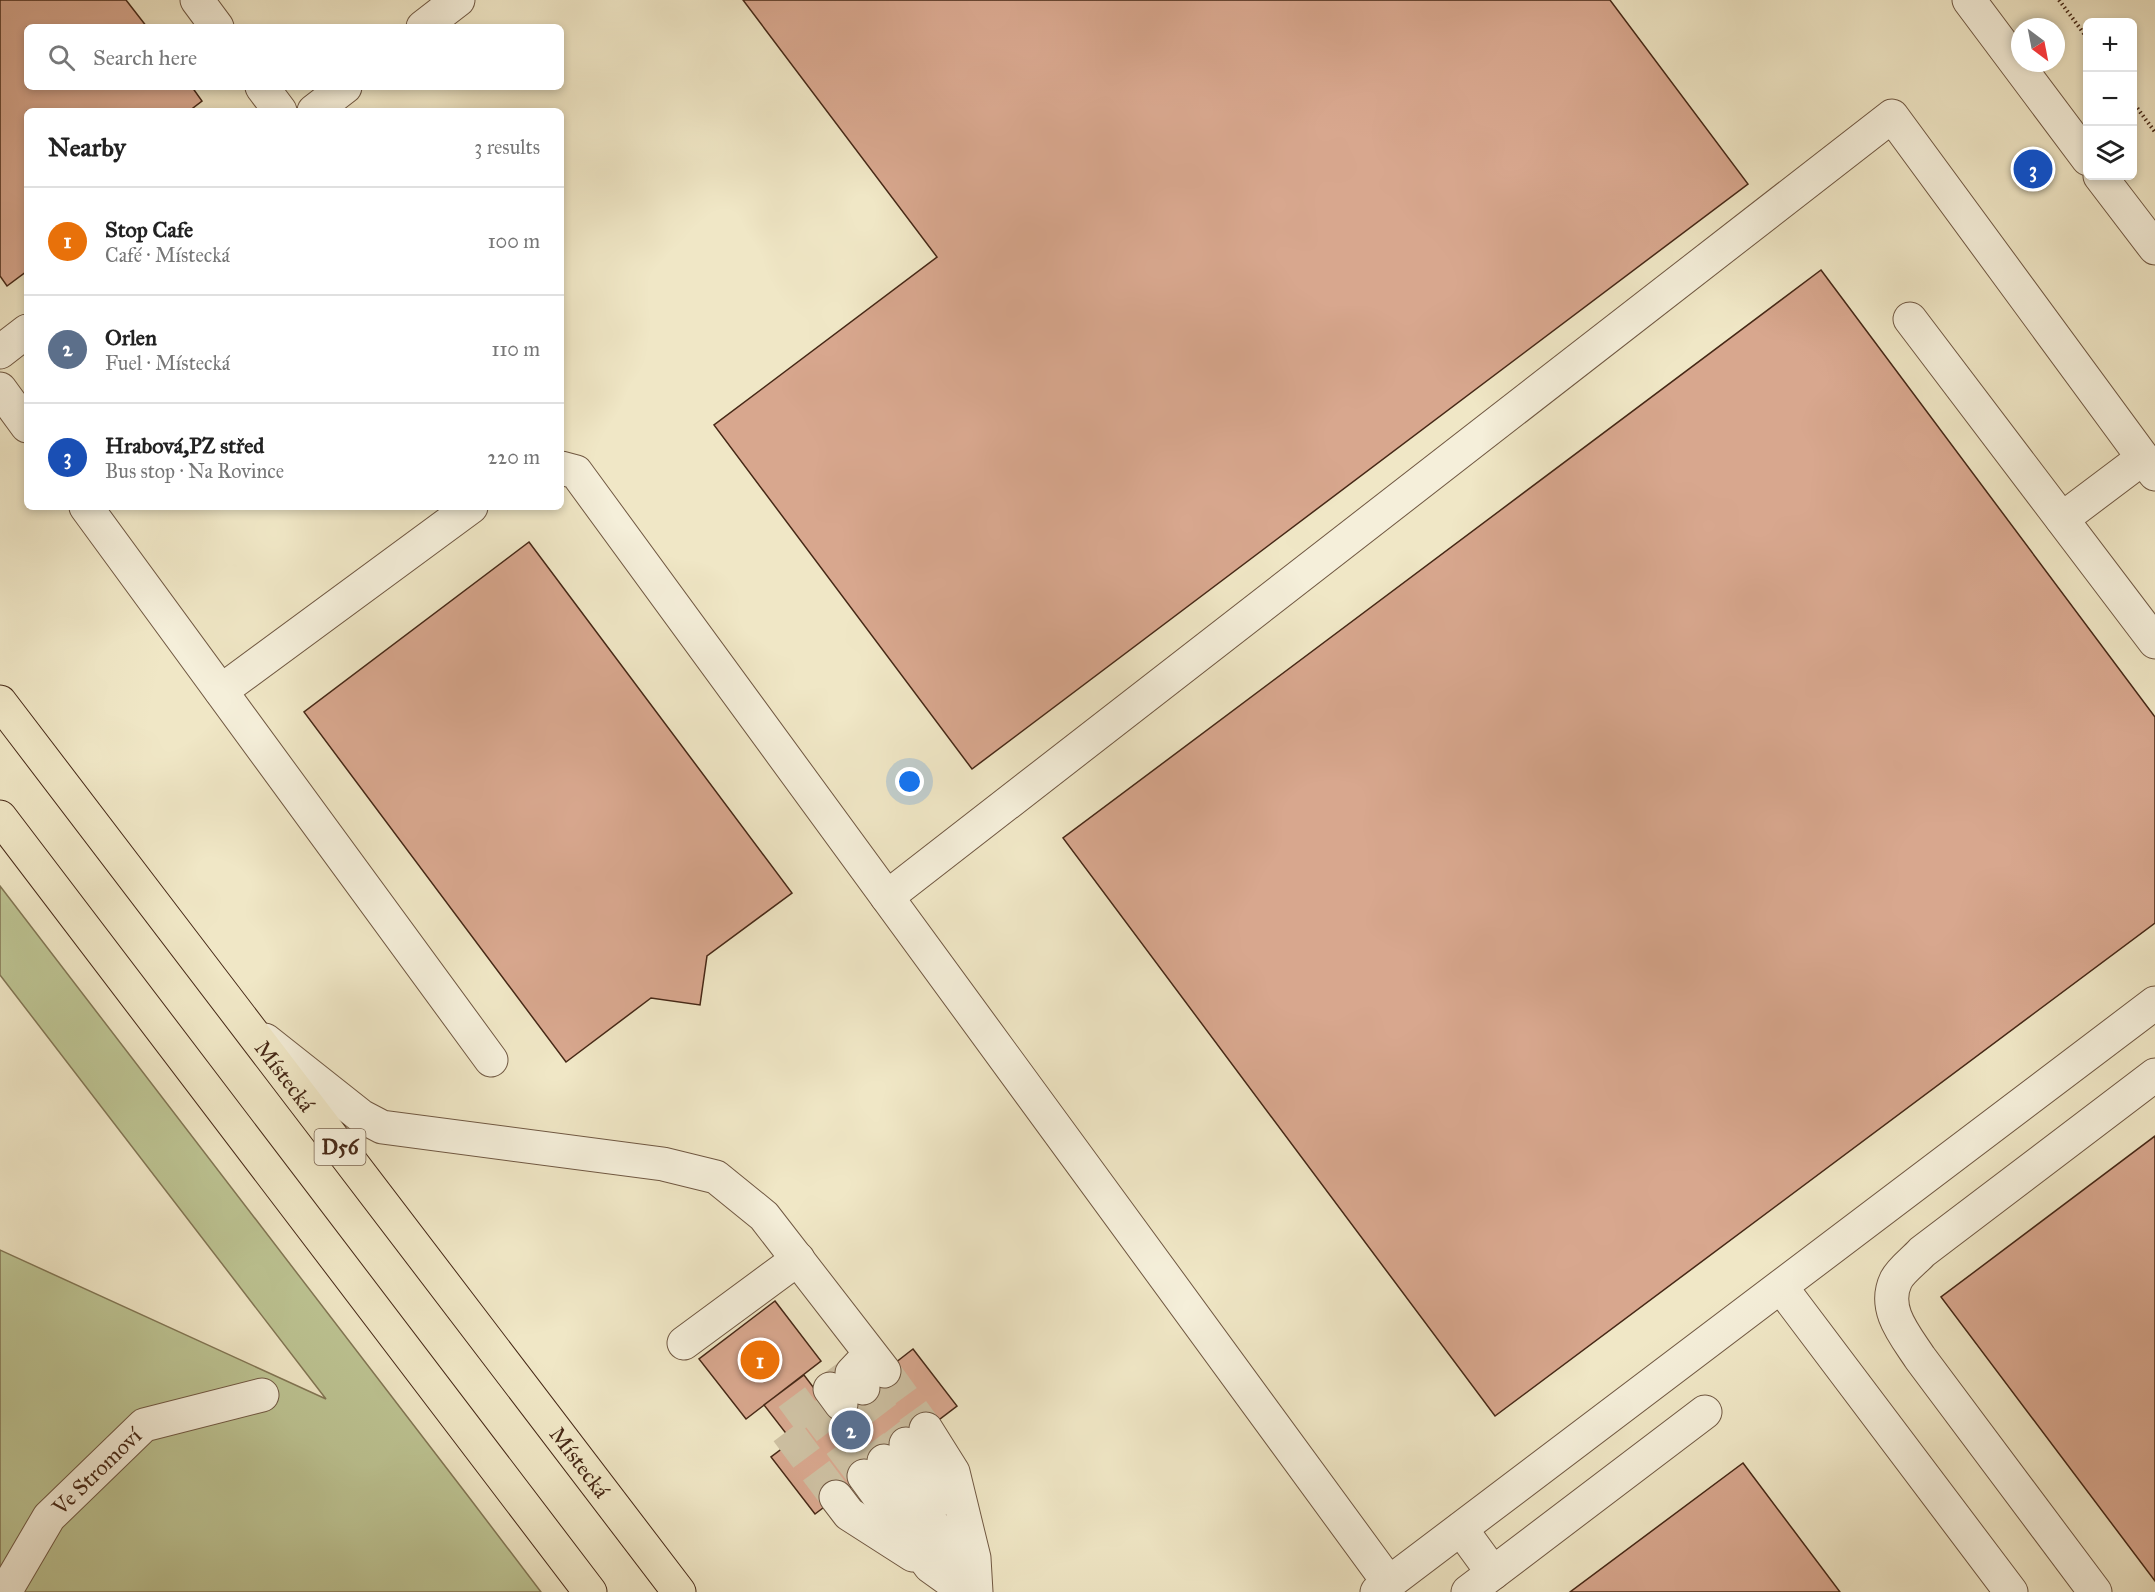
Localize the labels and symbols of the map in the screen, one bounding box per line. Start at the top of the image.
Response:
north arrow [2011,18,2065,72]
pin: 3 [2014,146,2052,192]
your location [895,767,924,796]
street label: Místecká [249,1035,321,1118]
road number: D56 [314,1129,366,1165]
pin: 1 [740,1338,780,1382]
pin: 2 [832,1408,870,1452]
street label: Místecká [544,1421,616,1504]
street label: Ve Stromoví [46,1422,148,1521]

